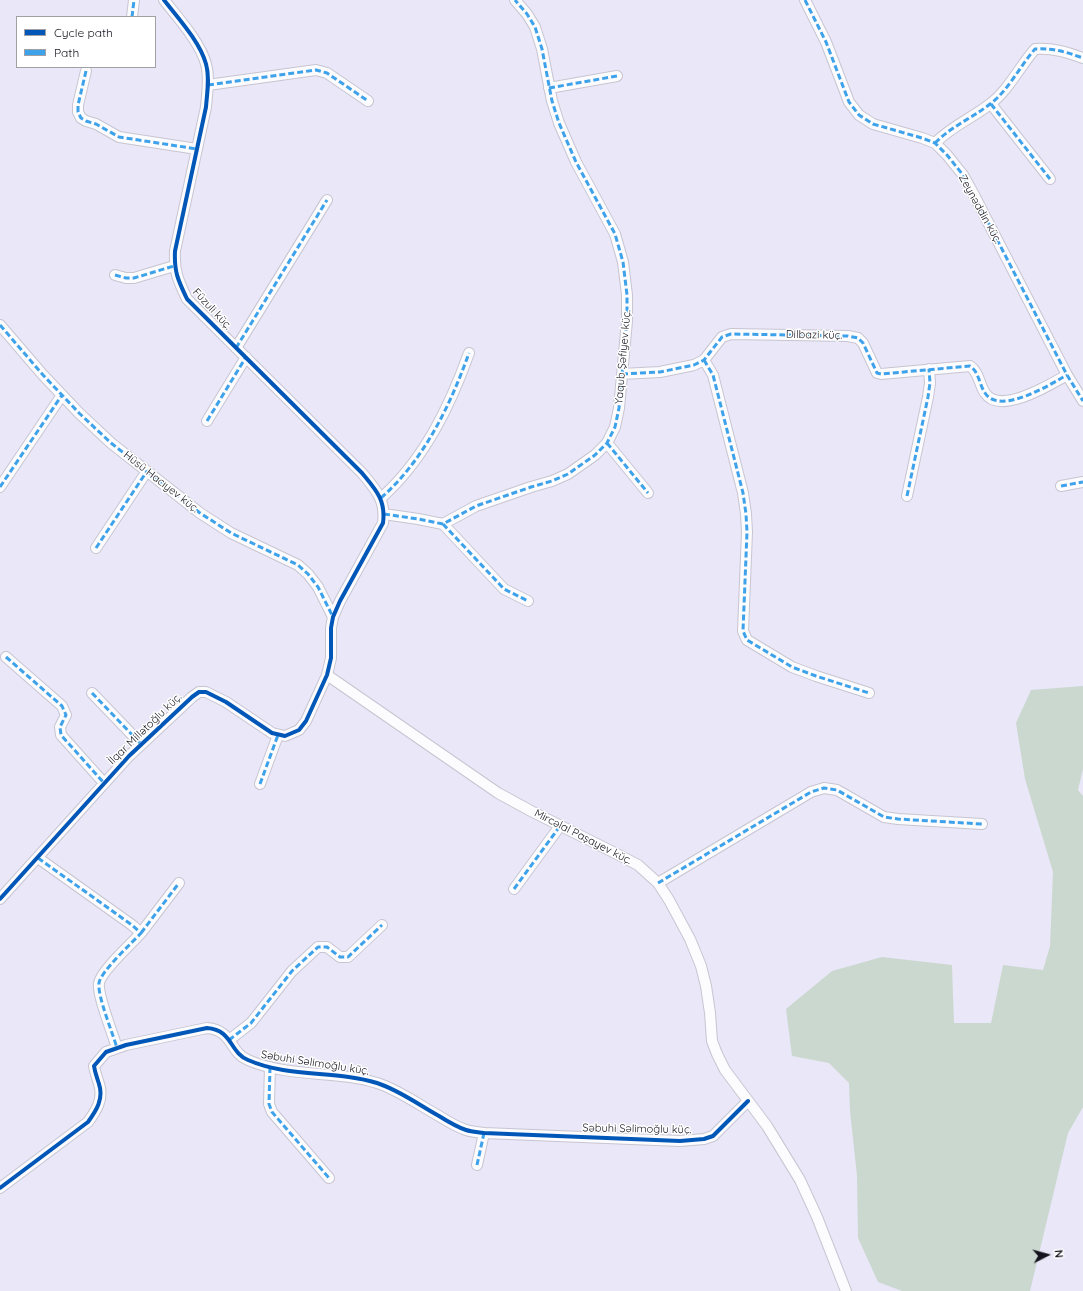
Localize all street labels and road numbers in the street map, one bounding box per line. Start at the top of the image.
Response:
street label: Zeynəddin küç. [956,172,1004,246]
street label: Füzuli küç. [190,286,234,332]
street label: Yaqub Şəfiyev küç. [612,309,634,405]
street label: Dilbazi küç. [786,328,842,342]
street label: Hüsü Hacıyev küç. [121,448,201,516]
street label: İlqar Millətoğlu küç. [105,691,185,767]
street label: Mircəlal Paşayev küç. [532,807,634,867]
street label: Səbuhi Səlimoğlu küç. [260,1048,370,1078]
street label: Səbuhi Səlimoğlu küç. [582,1121,692,1137]

